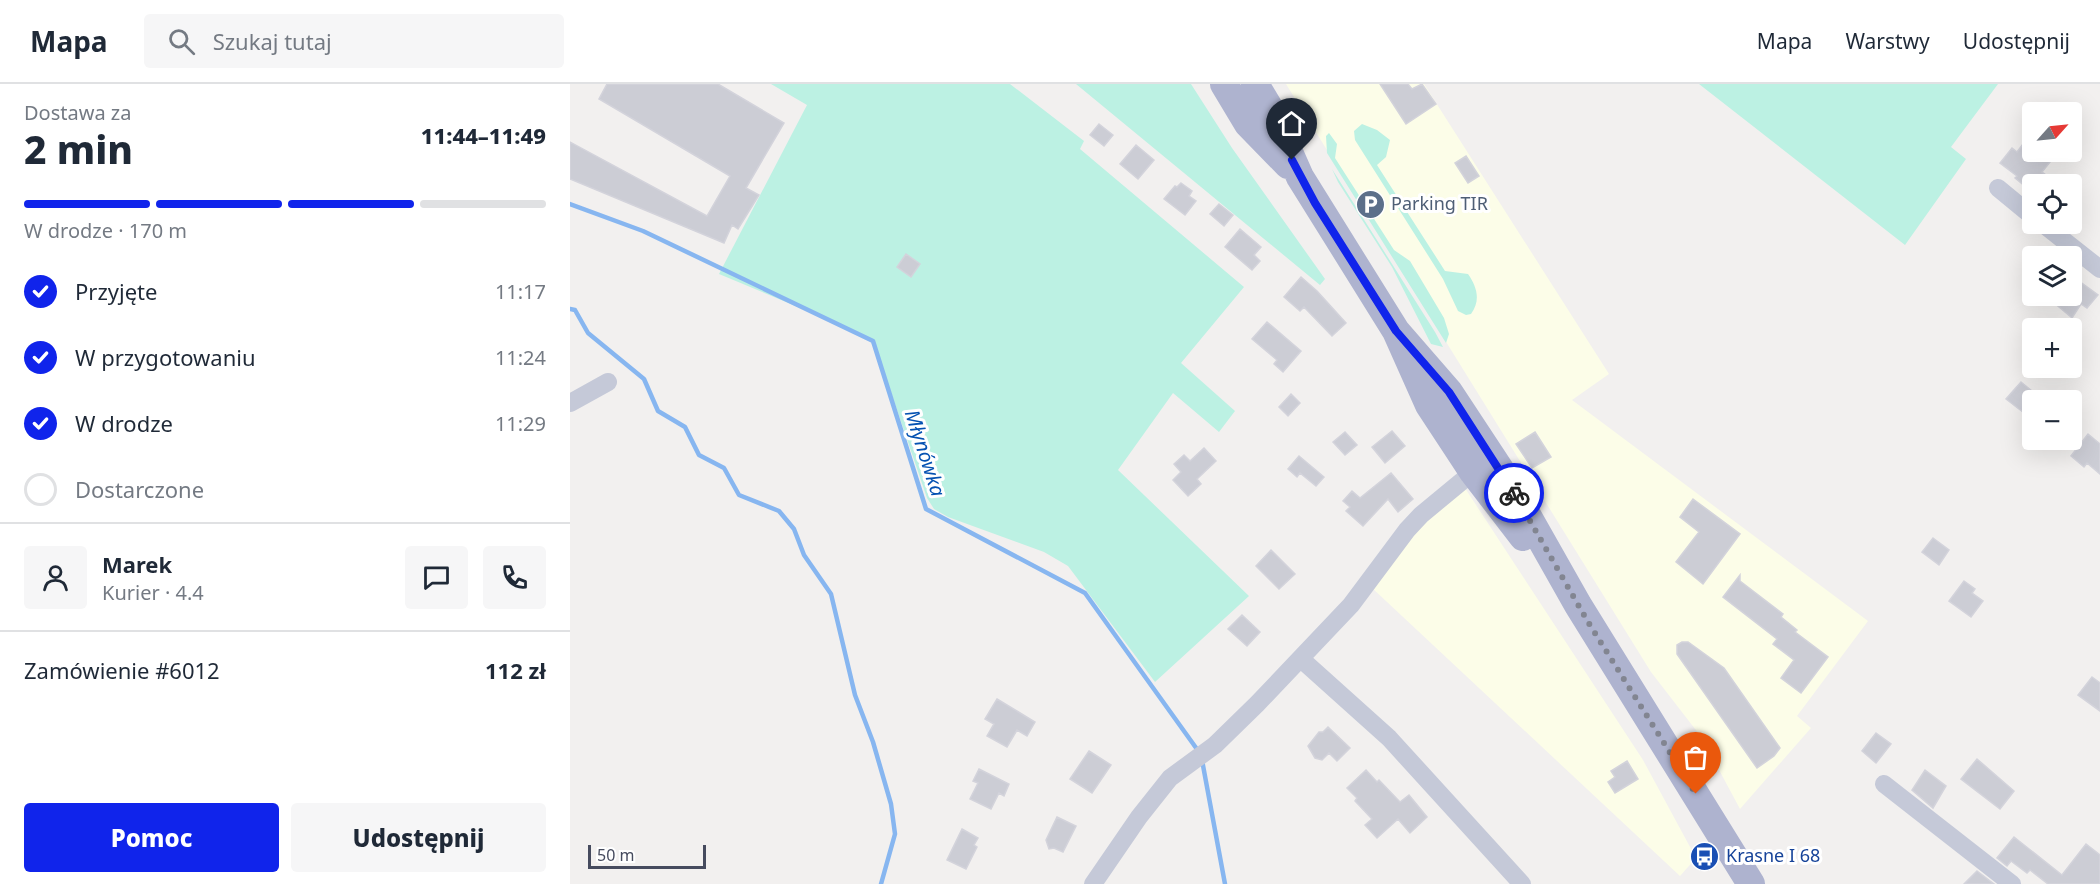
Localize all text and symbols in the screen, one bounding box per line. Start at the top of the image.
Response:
search box [144,14,564,68]
text: Mapa [30,22,108,60]
icon: search [165,25,198,58]
text: Szukaj tutaj [213,26,332,56]
text: Mapa [1757,27,1812,55]
text: Warstwy [1845,27,1930,55]
text: Udostępnij [1963,27,2070,55]
pin [1266,98,1317,160]
text: Dostawa za [24,99,131,126]
north arrow [2022,102,2082,162]
map controls [2022,102,2082,450]
icon: home [1275,107,1308,140]
text: 11:44–11:49 [421,120,546,150]
text: 2 min [24,122,133,175]
button: locate [2022,174,2082,234]
parking icon: Parking TIR [1354,188,1386,220]
place label: Parking TIR [1391,191,1488,215]
text: W drodze · 170 m [24,217,187,244]
button: layers [2022,246,2082,306]
icon: check [24,275,57,308]
text: Przyjęte [75,276,157,306]
text: 11:17 [495,278,546,305]
button: + [2022,318,2082,378]
icon: check [24,341,57,374]
text: W przygotowaniu [75,342,256,372]
text: 11:24 [495,344,546,371]
button: − [2022,390,2082,450]
water label: Młynówka [899,406,952,500]
icon: check [24,407,57,440]
text: W drodze [75,408,173,438]
text: 11:29 [495,410,546,437]
courier [1484,463,1544,523]
text: Dostarczone [75,474,204,504]
icon: bike [1498,477,1531,510]
button: person [24,546,87,609]
button: chat [405,546,468,609]
button: phone [483,546,546,609]
text: Marek [102,549,172,579]
text: Kurier · 4.4 [102,579,204,606]
text: Zamówienie #6012 [24,655,220,685]
text: 112 zł [485,655,546,685]
pin [1670,732,1721,794]
icon: bag [1679,741,1712,774]
button: Pomoc [24,803,279,872]
button: Udostępnij [291,803,546,872]
bus stop icon: Krasne I 68 [1689,840,1721,872]
scale bar [588,842,706,870]
place label: Krasne I 68 [1726,843,1820,867]
text: 50 m [597,844,634,866]

